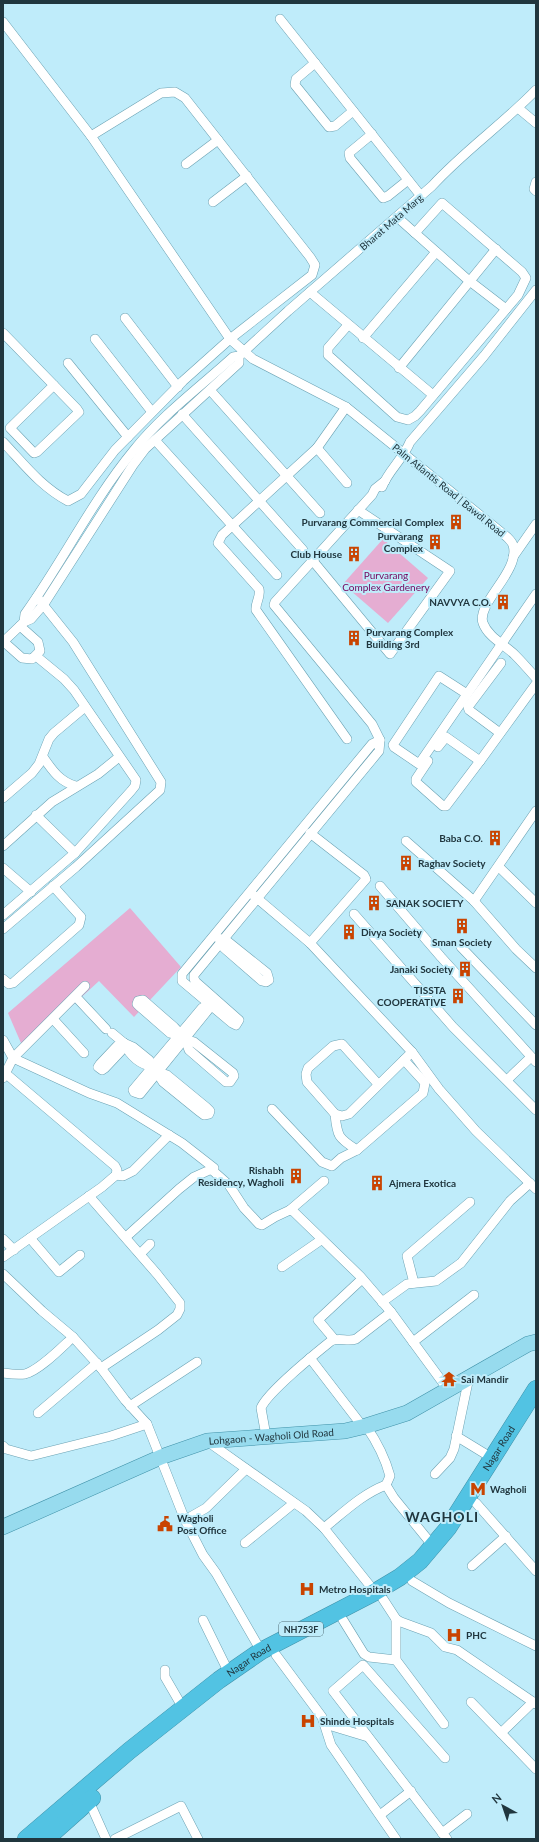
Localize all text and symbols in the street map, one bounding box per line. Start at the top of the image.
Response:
street label: Bharat Mata Marg [357,191,425,253]
street label: Palm Atlantis Road | Bawdi Road [390,441,508,539]
building icon: Purvarang Commercial Complex [447,513,465,531]
place label: Purvarang Commercial Complex [302,516,445,528]
place label: Purvarang Complex [378,530,424,554]
building icon: Purvarang Complex [426,533,444,551]
building icon: Club House [345,545,363,563]
place label: Club House [290,548,343,560]
park label: Purvarang Complex Gardenery [342,569,431,593]
building icon: NAVVYA C.O. [494,593,512,611]
place label: NAVVYA C.O. [429,596,491,608]
place label: Purvarang Complex Building 3rd [366,626,454,650]
building icon: Purvarang Complex Building 3rd [345,629,363,647]
building icon: Baba C.O. [486,829,504,847]
place label: Baba C.O. [439,832,483,844]
building icon: Raghav Society [397,854,415,872]
place label: Raghav Society [418,857,486,869]
building icon: SANAK SOCIETY [365,894,383,912]
place label: SANAK SOCIETY [386,897,464,909]
building icon: Sman Society [453,917,471,935]
building icon: Divya Society [340,923,358,941]
place label: Divya Society [361,926,423,938]
place label: Sman Society [432,936,493,948]
building icon: Janaki Society [456,960,474,978]
place label: Janaki Society [390,963,454,975]
place label: TISSTA COOPERATIVE [377,984,446,1008]
building icon: TISSTA COOPERATIVE [449,987,467,1005]
place label: Rishabh Residency, Wagholi [198,1164,284,1188]
building icon: Rishabh Residency, Wagholi [287,1167,305,1185]
building icon: Ajmera Exotica [368,1174,386,1192]
place label: Ajmera Exotica [388,1177,456,1189]
temple icon: Sai Mandir [440,1370,458,1388]
place label: Sai Mandir [461,1373,509,1385]
street label: Nagar Road [480,1423,517,1473]
street label: Lohgaon - Wagholi Old Road [208,1426,334,1447]
metro station icon: Wagholi [469,1480,487,1498]
place label: Wagholi [490,1483,527,1495]
district label: WAGHOLI [405,1508,479,1525]
place label: Wagholi Post Office [177,1512,227,1536]
public building icon: Wagholi Post Office [156,1515,174,1533]
hospital icon: Metro Hospitals [298,1580,316,1598]
place label: Metro Hospitals [319,1583,391,1595]
road number: NH753F [279,1622,323,1636]
hospital icon: PHC [445,1626,463,1644]
place label: PHC [466,1629,487,1641]
street label: Nagar Road [224,1641,273,1679]
hospital icon: Shinde Hospitals [299,1712,317,1730]
place label: Shinde Hospitals [320,1715,395,1727]
north arrow [483,1786,523,1826]
text: N [489,1790,504,1806]

